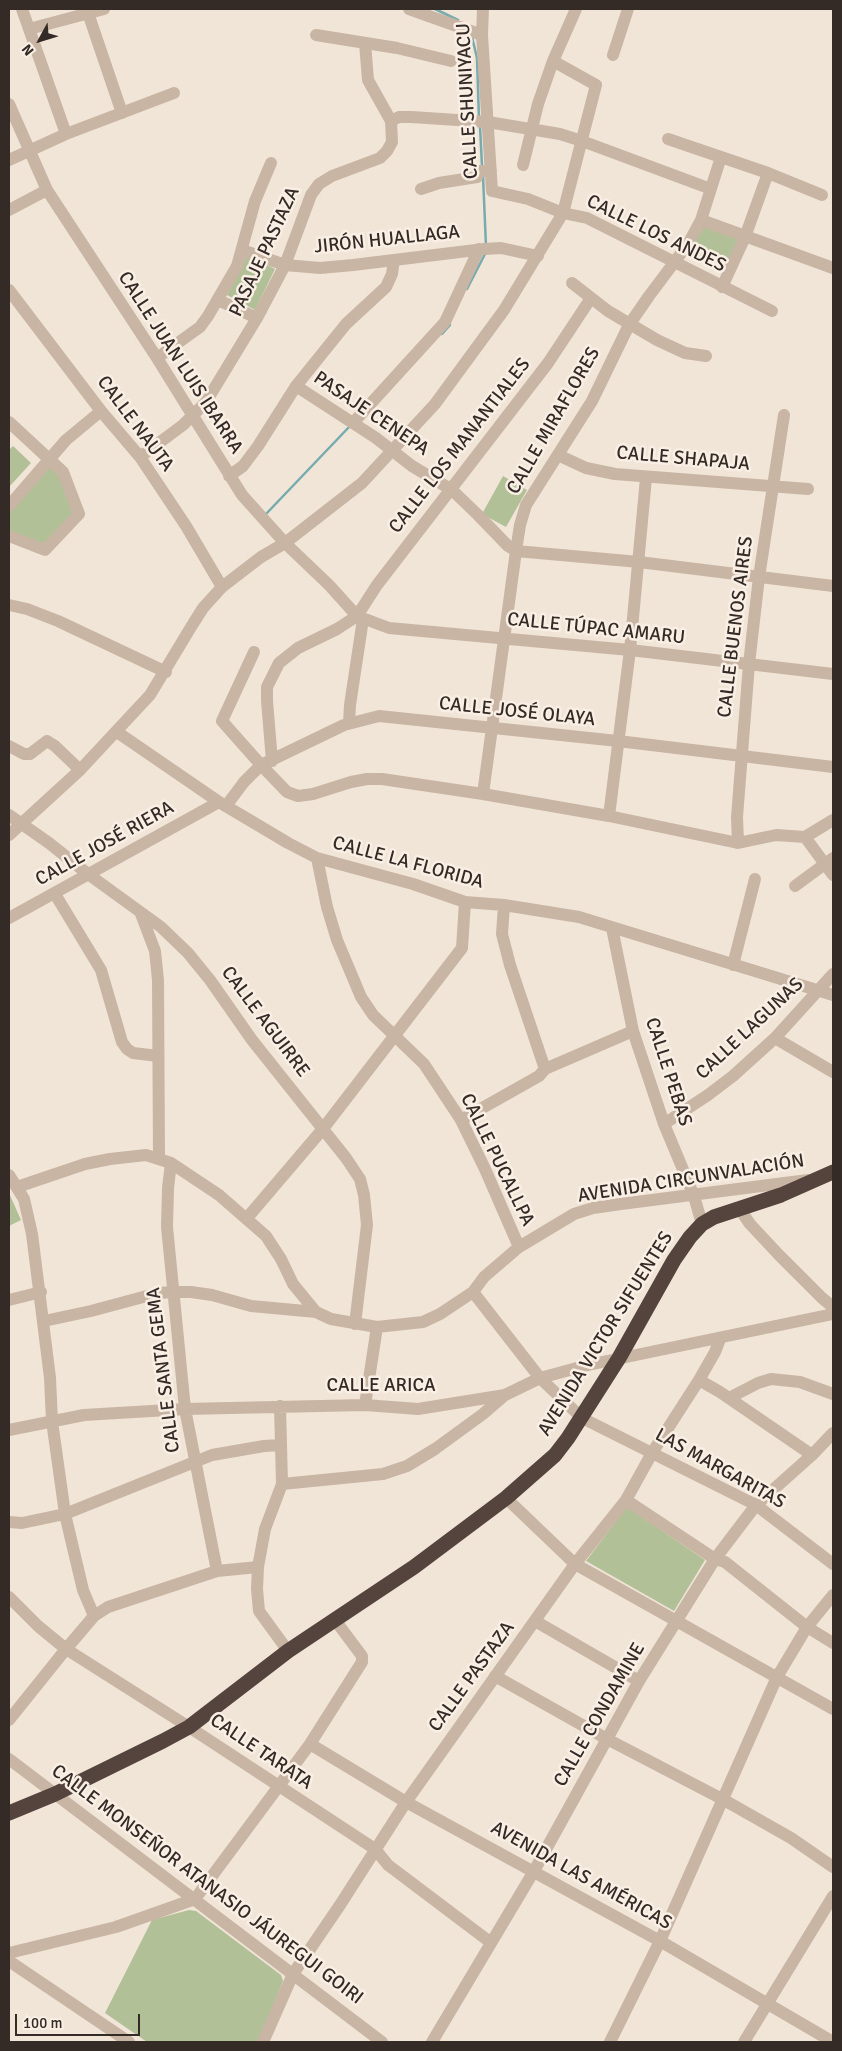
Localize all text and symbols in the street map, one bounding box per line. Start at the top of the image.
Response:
north arrow [15,15,65,65]
street label: CALLE SHUNIYACU [453,22,483,180]
text: N [18,41,38,59]
street label: PASAJE PASTAZA [225,183,305,321]
street label: CALLE LOS ANDES [583,190,729,278]
street label: JIRÓN HUALLAGA [313,221,461,259]
street label: CALLE JUAN LUIS IBARRA [113,268,247,458]
street label: CALLE MIRAFLORES [503,343,605,499]
street label: CALLE LOS MANANTIALES [384,354,536,538]
street label: PASAJE CENEPA [309,367,433,461]
street label: CALLE NAUTA [92,372,178,476]
street label: CALLE SHAPAJA [615,442,751,476]
street label: CALLE BUENOS AIRES [714,535,758,719]
street label: CALLE TÚPAC AMARU [506,608,686,650]
street label: CALLE JOSÉ OLAYA [438,692,596,732]
street label: CALLE JOSÉ RIERA [32,797,178,891]
street label: CALLE LA FLORIDA [330,832,486,894]
street label: CALLE AGUIRRE [216,962,314,1082]
street label: CALLE LAGUNAS [692,973,808,1085]
street label: CALLE PEBAS [640,1015,696,1129]
street label: CALLE PUCALLPA [455,1090,539,1230]
street label: AVENIDA CIRCUNVALACIÓN [576,1150,806,1208]
street label: AVENIDA VICTOR SIFUENTES [534,1228,678,1440]
street label: CALLE SANTA GEMA [143,1286,185,1454]
street label: CALLE ARICA [326,1375,436,1397]
street label: LAS MARGARITAS [651,1424,789,1514]
street label: CALLE PASTAZA [424,1617,520,1737]
street label: CALLE CONDAMINE [550,1639,650,1791]
street label: CALLE TARATA [205,1709,317,1795]
street label: CALLE MONSEÑOR ATANASIO JÁUREGUI GOIRI [47,1760,367,2010]
street label: AVENIDA LAS AMÉRICAS [487,1817,675,1935]
scale bar [18,2004,142,2036]
text: 100 m [23,2014,63,2032]

